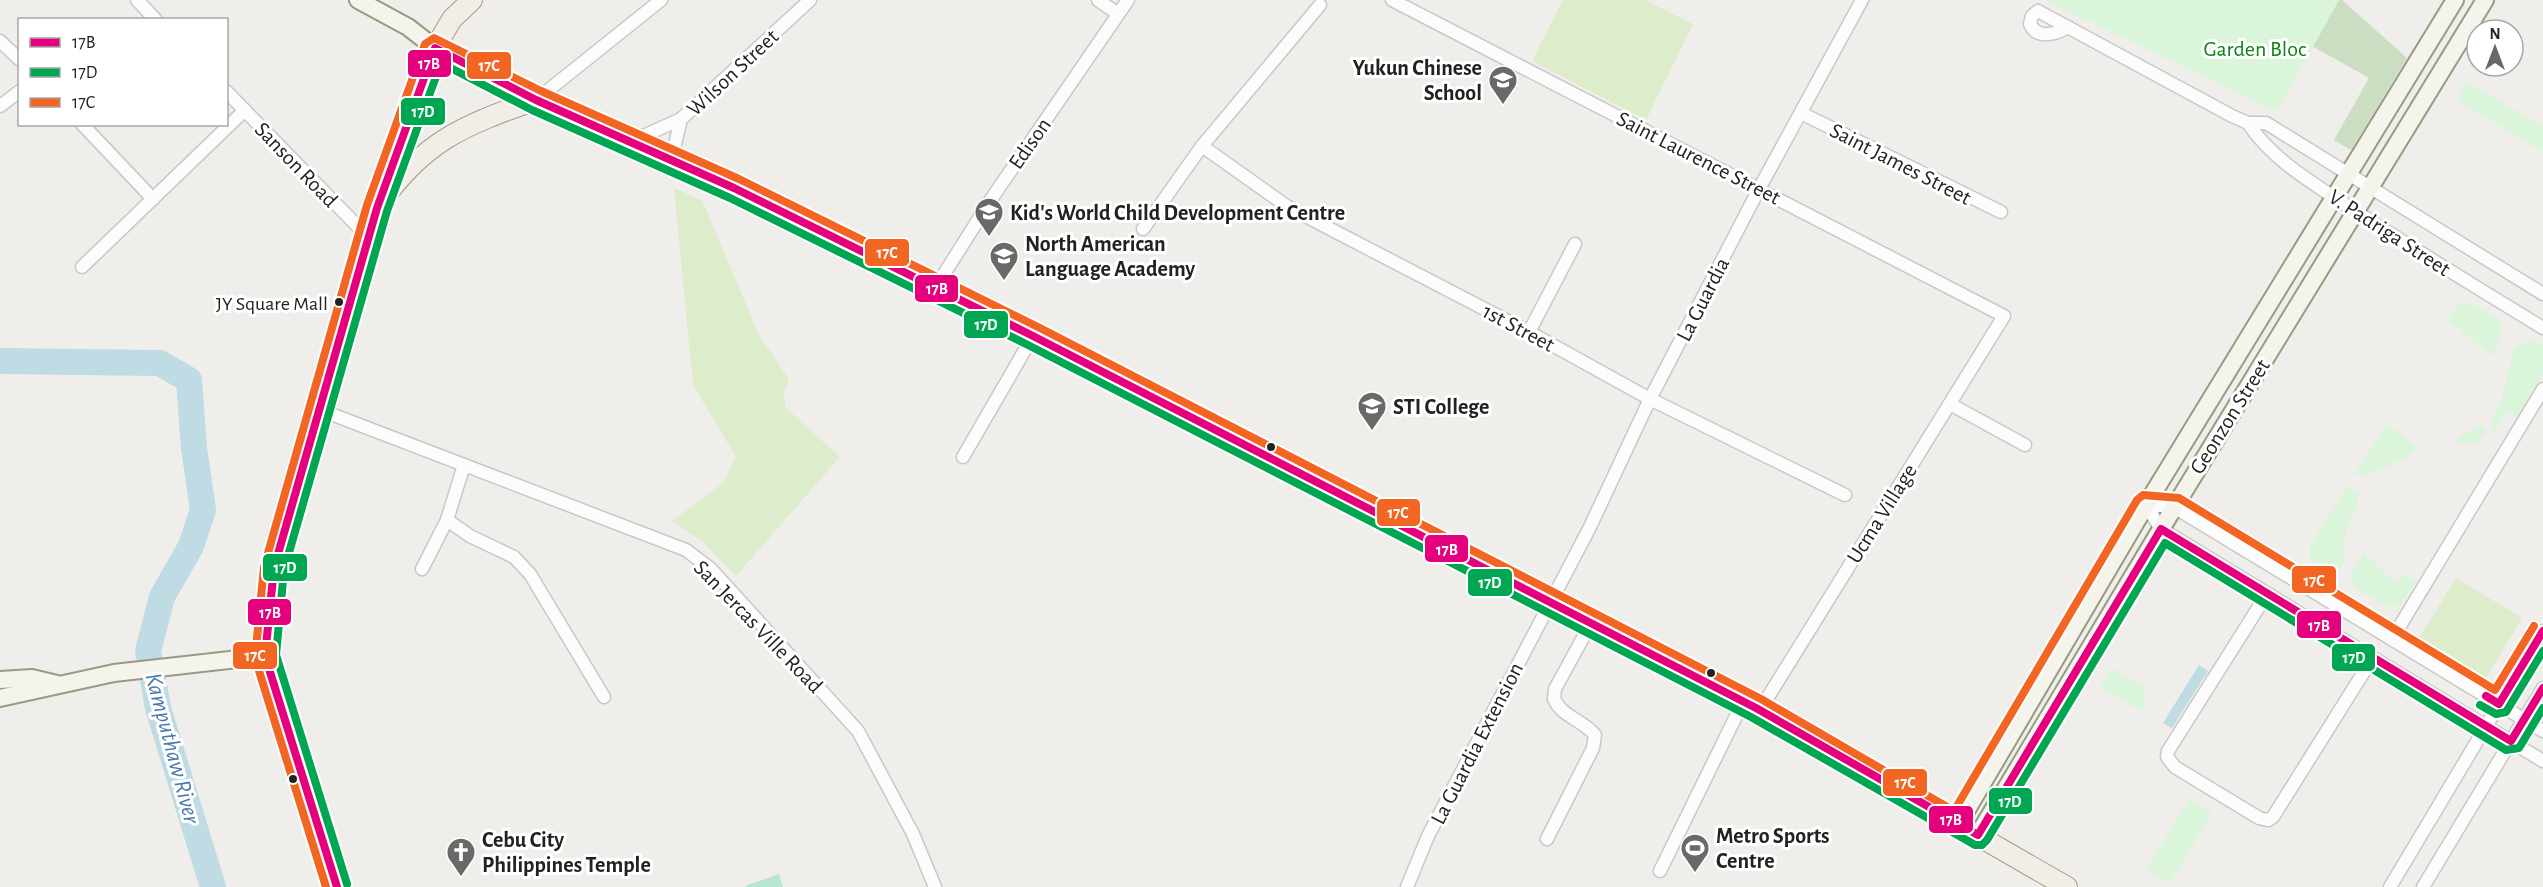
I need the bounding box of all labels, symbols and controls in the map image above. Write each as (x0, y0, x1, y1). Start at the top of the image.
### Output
legend (18, 18, 228, 126)
north arrow (2465, 18, 2525, 78)
street label: Wilson Street (683, 25, 783, 120)
text: N (2489, 26, 2501, 42)
text: 17B (72, 34, 95, 52)
park label: Garden Bloc (2203, 38, 2307, 60)
line badge: 17B (407, 49, 452, 78)
line badge: 17C (466, 51, 512, 80)
text: 17B (418, 56, 440, 72)
place label: Yukun Chinese School (1353, 57, 1482, 104)
text: 17C (479, 58, 500, 74)
text: 17D (72, 64, 97, 82)
school or university icon: Yukun Chinese School (1487, 64, 1519, 106)
text: 17C (72, 94, 95, 112)
line badge: 17D (400, 97, 446, 126)
text: 17D (411, 104, 435, 120)
street label: Saint Laurence Street (1613, 107, 1784, 209)
street label: Edison (1005, 114, 1055, 173)
street label: Sanson Road (251, 118, 342, 211)
street label: Saint James Street (1826, 119, 1975, 209)
street label: V. Padriga Street (2325, 186, 2454, 280)
school or university icon: Kid's World Child Development Centre (973, 196, 1005, 238)
place label: Kid's World Child Development Centre (1010, 202, 1345, 224)
place label: North American Language Academy (1025, 233, 1195, 281)
line badge: 17C (864, 238, 910, 267)
school or university icon: North American Language Academy (988, 240, 1020, 282)
text: 17C (877, 245, 898, 261)
street label: La Guardia (1672, 254, 1733, 345)
line badge: 17B (914, 274, 959, 303)
text: 17B (926, 281, 948, 297)
place label: JY Square Mall (216, 294, 328, 314)
marker: JY Square Mall (333, 296, 345, 308)
street label: 1st Street (1479, 300, 1558, 356)
line badge: 17D (963, 310, 1009, 339)
text: 17D (974, 317, 998, 333)
street label: Geonzon Street (2186, 355, 2274, 478)
school or university icon: STI College (1356, 390, 1388, 432)
place label: STI College (1393, 396, 1489, 418)
unlabelled marker (1265, 441, 1277, 453)
street label: Ucma Village (1843, 460, 1921, 567)
line badge: 17C (1376, 498, 1421, 527)
text: 17C (1388, 505, 1409, 521)
line badge: 17B (1424, 534, 1469, 563)
text: 17B (1436, 542, 1458, 558)
line badge: 17D (262, 553, 308, 582)
street label: San Jercas Ville Road (690, 556, 827, 697)
text: 17D (273, 560, 297, 576)
line badge: 17C (2291, 565, 2337, 594)
line badge: 17D (1467, 568, 1513, 597)
text: 17C (2304, 573, 2325, 589)
text: 17D (1478, 575, 1502, 591)
line badge: 17B (247, 598, 292, 626)
text: 17B (259, 605, 281, 621)
line badge: 17B (2296, 610, 2342, 639)
text: 17B (2308, 618, 2330, 634)
line badge: 17C (232, 641, 278, 670)
line badge: 17D (2331, 643, 2376, 672)
text: 17C (245, 648, 266, 664)
text: 17D (2342, 650, 2366, 666)
street label: La Guardia Extension (1427, 659, 1527, 828)
unlabelled marker (1705, 667, 1717, 679)
water label: Kamputhaw River (140, 670, 204, 827)
line badge: 17C (1882, 768, 1928, 797)
unlabelled marker (287, 773, 299, 785)
text: 17C (1895, 775, 1916, 791)
line badge: 17D (1988, 787, 2033, 815)
text: 17D (1998, 794, 2022, 810)
line badge: 17B (1928, 805, 1974, 834)
text: 17B (1940, 812, 1962, 828)
place label: Metro Sports Centre (1716, 825, 1830, 872)
place label: Cebu City Philippines Temple (482, 829, 651, 876)
sports icon: Metro Sports Centre (1679, 832, 1711, 874)
church icon: Cebu City Philippines Temple (445, 836, 477, 878)

